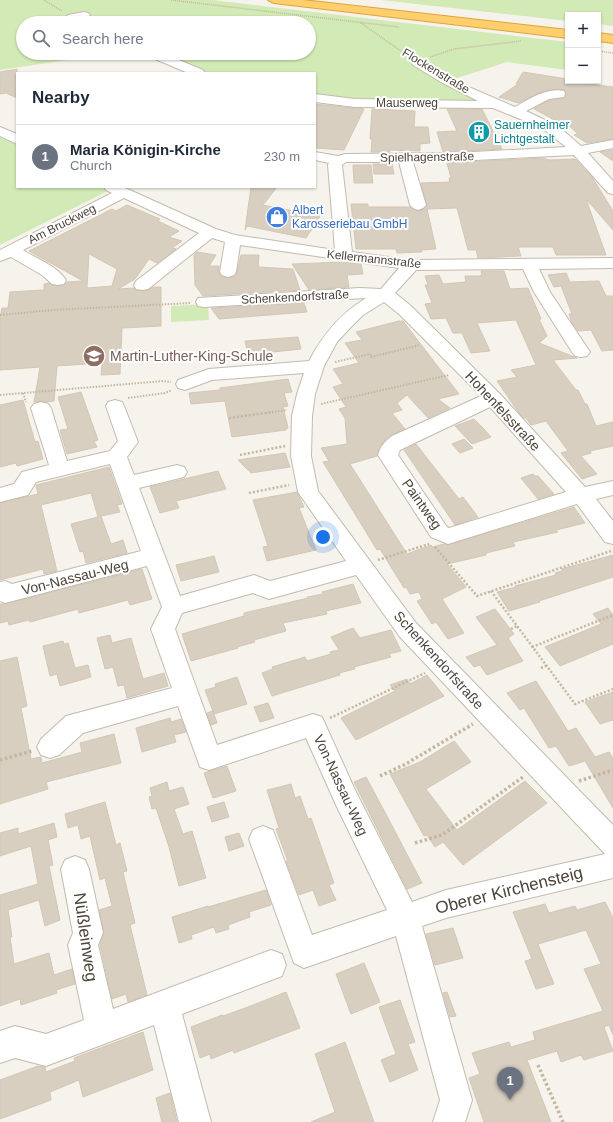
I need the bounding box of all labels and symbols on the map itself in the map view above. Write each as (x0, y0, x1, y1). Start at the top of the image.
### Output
street label: Flockenstraße (400, 45, 472, 97)
street label: Mauserweg (376, 96, 438, 110)
place label: Sauernheimer Lichtgestalt (494, 118, 569, 146)
building icon: Sauernheimer Lichtgestalt (466, 119, 492, 145)
street label: Spielhagenstraße (380, 149, 474, 165)
street label: Am Bruckweg (26, 201, 98, 247)
place label: Albert Karosseriebau GmbH (292, 203, 407, 231)
shop icon: Albert Karosseriebau GmbH (264, 204, 290, 230)
street label: Kellermannstraße (326, 247, 422, 271)
street label: Schenkendorfstraße (241, 287, 350, 307)
school or university icon: Martin-Luther-King-Schule (81, 343, 107, 369)
place label: Martin-Luther-King-Schule (110, 348, 274, 364)
street label: Hohenfelsstraße (462, 368, 544, 454)
street label: Paintweg (399, 476, 445, 532)
your location (313, 527, 333, 547)
street label: Von-Nassau-Weg (20, 556, 130, 598)
street label: Schenkendorfstraße (391, 608, 487, 712)
street label: Von-Nassau-Weg (311, 732, 371, 838)
street label: Oberer Kirchensteig (433, 863, 585, 918)
street label: Nüßleinweg (70, 891, 101, 983)
pin: 1 (497, 1067, 523, 1100)

